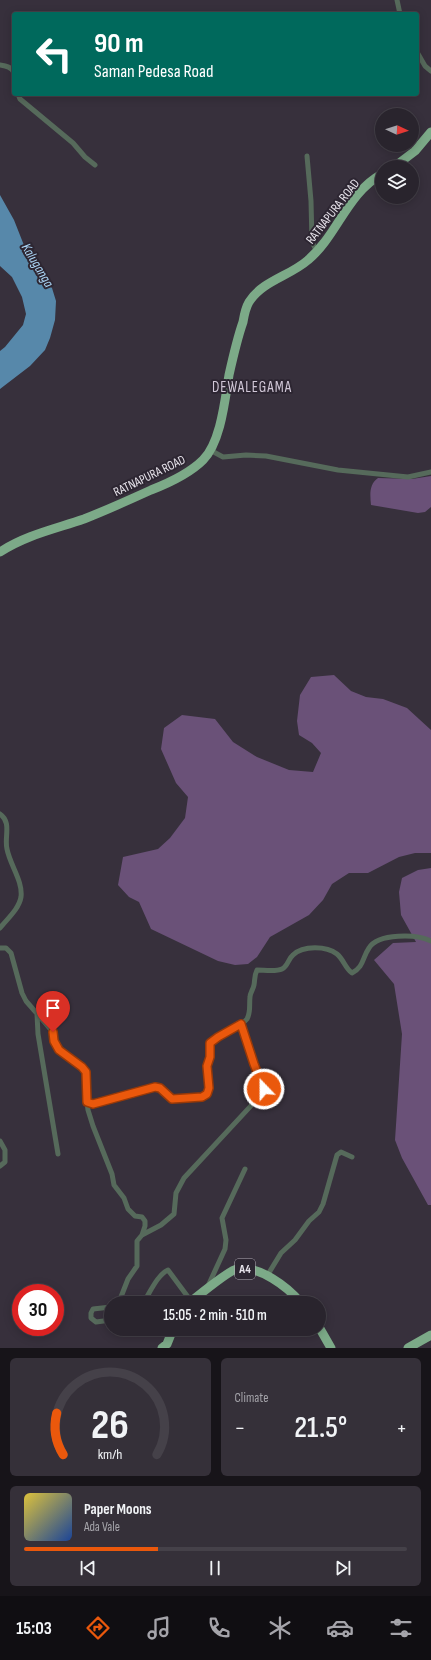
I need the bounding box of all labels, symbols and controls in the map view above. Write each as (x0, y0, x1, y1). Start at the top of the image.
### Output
text: 90 m (94, 27, 144, 60)
icon: left (28, 28, 80, 80)
text: Saman Pedesa Road (94, 61, 213, 82)
north arrow (375, 108, 419, 152)
map controls (375, 108, 419, 204)
button: layers (375, 160, 419, 204)
street label: RATNAPURA ROAD (302, 176, 363, 247)
water label: Kaluganga (18, 240, 58, 291)
district label: DEWALEGAMA (212, 378, 292, 397)
street label: RATNAPURA ROAD (111, 452, 188, 500)
pin (36, 991, 70, 1032)
icon: arrive (42, 997, 64, 1019)
position arrow (243, 1068, 285, 1110)
road number: A4 (235, 1259, 255, 1279)
speed limit sign: 30 (12, 1284, 64, 1336)
text: 15:05 · 2 min · 510 m (163, 1306, 267, 1325)
text: Climate (235, 1390, 268, 1406)
text: 26 (91, 1401, 129, 1450)
text: 21.5° (294, 1410, 347, 1446)
text: − (235, 1415, 245, 1442)
text: + (396, 1415, 407, 1442)
text: km/h (98, 1446, 123, 1463)
text: Paper Moons (84, 1500, 152, 1519)
text: Ada Vale (84, 1519, 120, 1535)
icon: previous (77, 1557, 99, 1579)
icon: pause (204, 1557, 226, 1579)
icon: next (332, 1557, 354, 1579)
icon: directions (84, 1614, 112, 1642)
icon: music (145, 1614, 173, 1642)
icon: phone (205, 1614, 233, 1642)
icon: climate (266, 1614, 294, 1642)
icon: car (326, 1614, 354, 1642)
icon: filters (387, 1614, 415, 1642)
text: 15:03 (16, 1618, 52, 1639)

